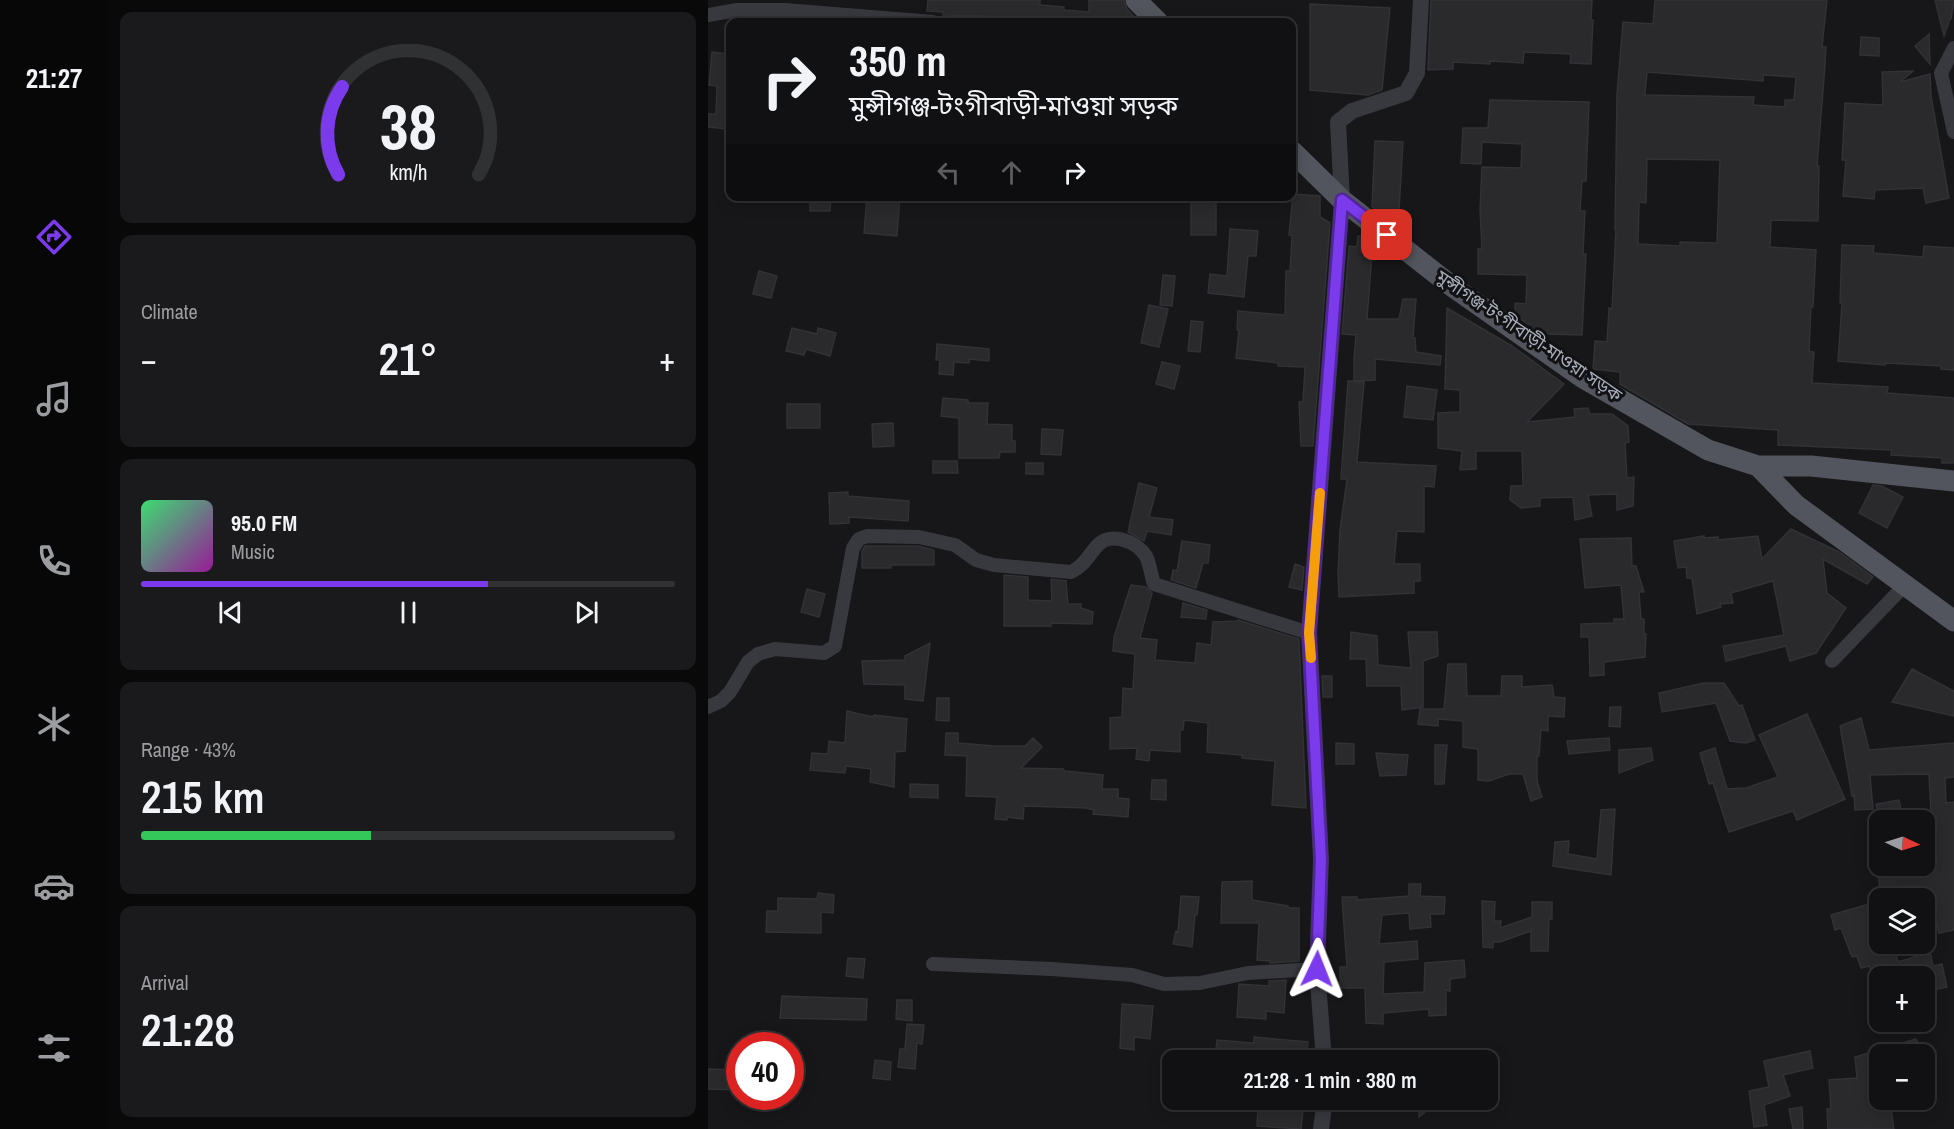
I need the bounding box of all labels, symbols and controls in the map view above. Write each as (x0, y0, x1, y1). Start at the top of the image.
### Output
text: 350 m (849, 33, 947, 89)
icon: right (750, 42, 828, 120)
text: 21:27 (26, 60, 82, 96)
text: 38 (380, 84, 436, 168)
text: মুন্সীগঞ্জ-টংগীবাড়ী-মাওয়া সড়ক (849, 87, 1178, 123)
icon: left (932, 156, 965, 189)
icon: ahead (995, 156, 1028, 189)
icon: right (1058, 156, 1091, 189)
text: km/h (389, 158, 427, 187)
pin (1361, 209, 1412, 260)
icon: directions (33, 216, 75, 258)
icon: arrive (1370, 218, 1403, 251)
street label: মুন্সীগঞ্জ-টংগীবাড়ী-মাওয়া সড়ক (1431, 263, 1628, 408)
text: Climate (141, 298, 198, 325)
text: 21° (378, 328, 438, 389)
text: − (141, 337, 157, 381)
text: + (659, 337, 675, 381)
icon: music (33, 378, 75, 420)
text: 95.0 FM (231, 508, 297, 538)
text: Music (231, 538, 275, 565)
icon: phone (33, 540, 75, 582)
icon: previous (214, 596, 247, 629)
icon: pause (392, 596, 425, 629)
icon: next (570, 596, 603, 629)
icon: climate (33, 703, 75, 745)
text: Range · 43% (141, 736, 236, 763)
text: 215 km (141, 766, 265, 827)
north arrow (1869, 810, 1935, 876)
map controls (1869, 810, 1935, 1110)
icon: car (33, 865, 75, 907)
button: layers (1869, 888, 1935, 954)
position arrow (1285, 937, 1349, 1001)
button: + (1869, 966, 1935, 1032)
text: Arrival (141, 969, 188, 996)
text: 21:28 (141, 999, 235, 1060)
icon: filters (33, 1027, 75, 1069)
speed limit sign: 40 (726, 1032, 804, 1110)
button: − (1869, 1044, 1935, 1110)
text: 21:28 · 1 min · 380 m (1243, 1065, 1417, 1095)

